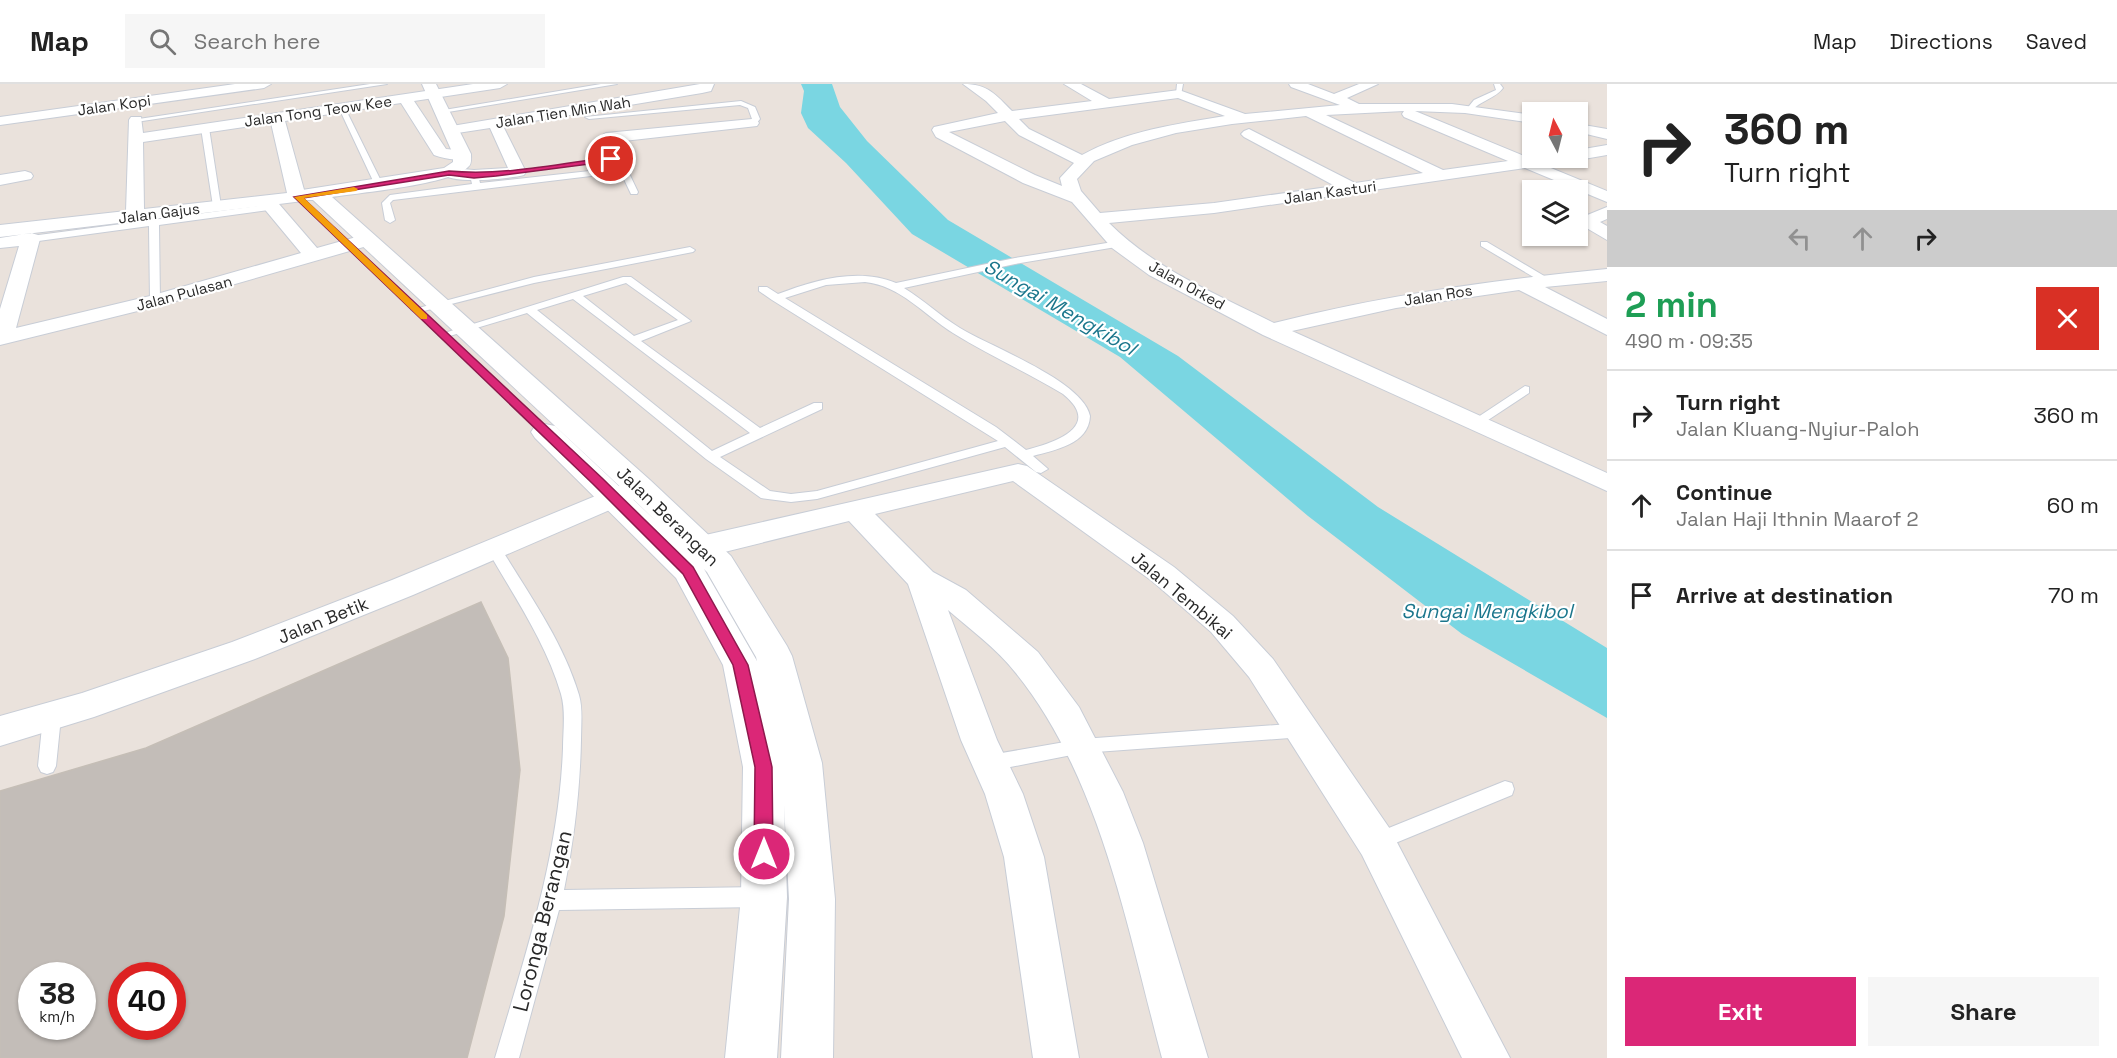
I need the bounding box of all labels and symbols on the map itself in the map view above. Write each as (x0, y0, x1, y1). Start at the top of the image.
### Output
street label: Jalan Kopi (76, 90, 152, 120)
street label: Jalan Tong Teow Kee (243, 91, 393, 131)
street label: Jalan Tien Min Wah (494, 92, 632, 132)
north arrow (1522, 102, 1588, 168)
pin (585, 133, 636, 184)
street label: Jalan Kasturi (1282, 176, 1378, 208)
street label: Jalan Gajus (117, 199, 201, 227)
water label: Sungai Mengkibol (979, 253, 1142, 362)
street label: Jalan Orked (1145, 256, 1229, 314)
street label: Jalan Pulasan (134, 271, 234, 315)
street label: Jalan Ros (1402, 280, 1474, 310)
street label: Jalan Berangan (612, 461, 724, 571)
street label: Jalan Tembikai (1126, 546, 1238, 644)
street label: Jalan Betik (274, 591, 372, 649)
water label: Sungai Mengkibol (1401, 598, 1575, 624)
position arrow (732, 822, 796, 886)
street label: Loronga Berangan (506, 828, 578, 1014)
speed limit sign: 40 (108, 962, 186, 1040)

